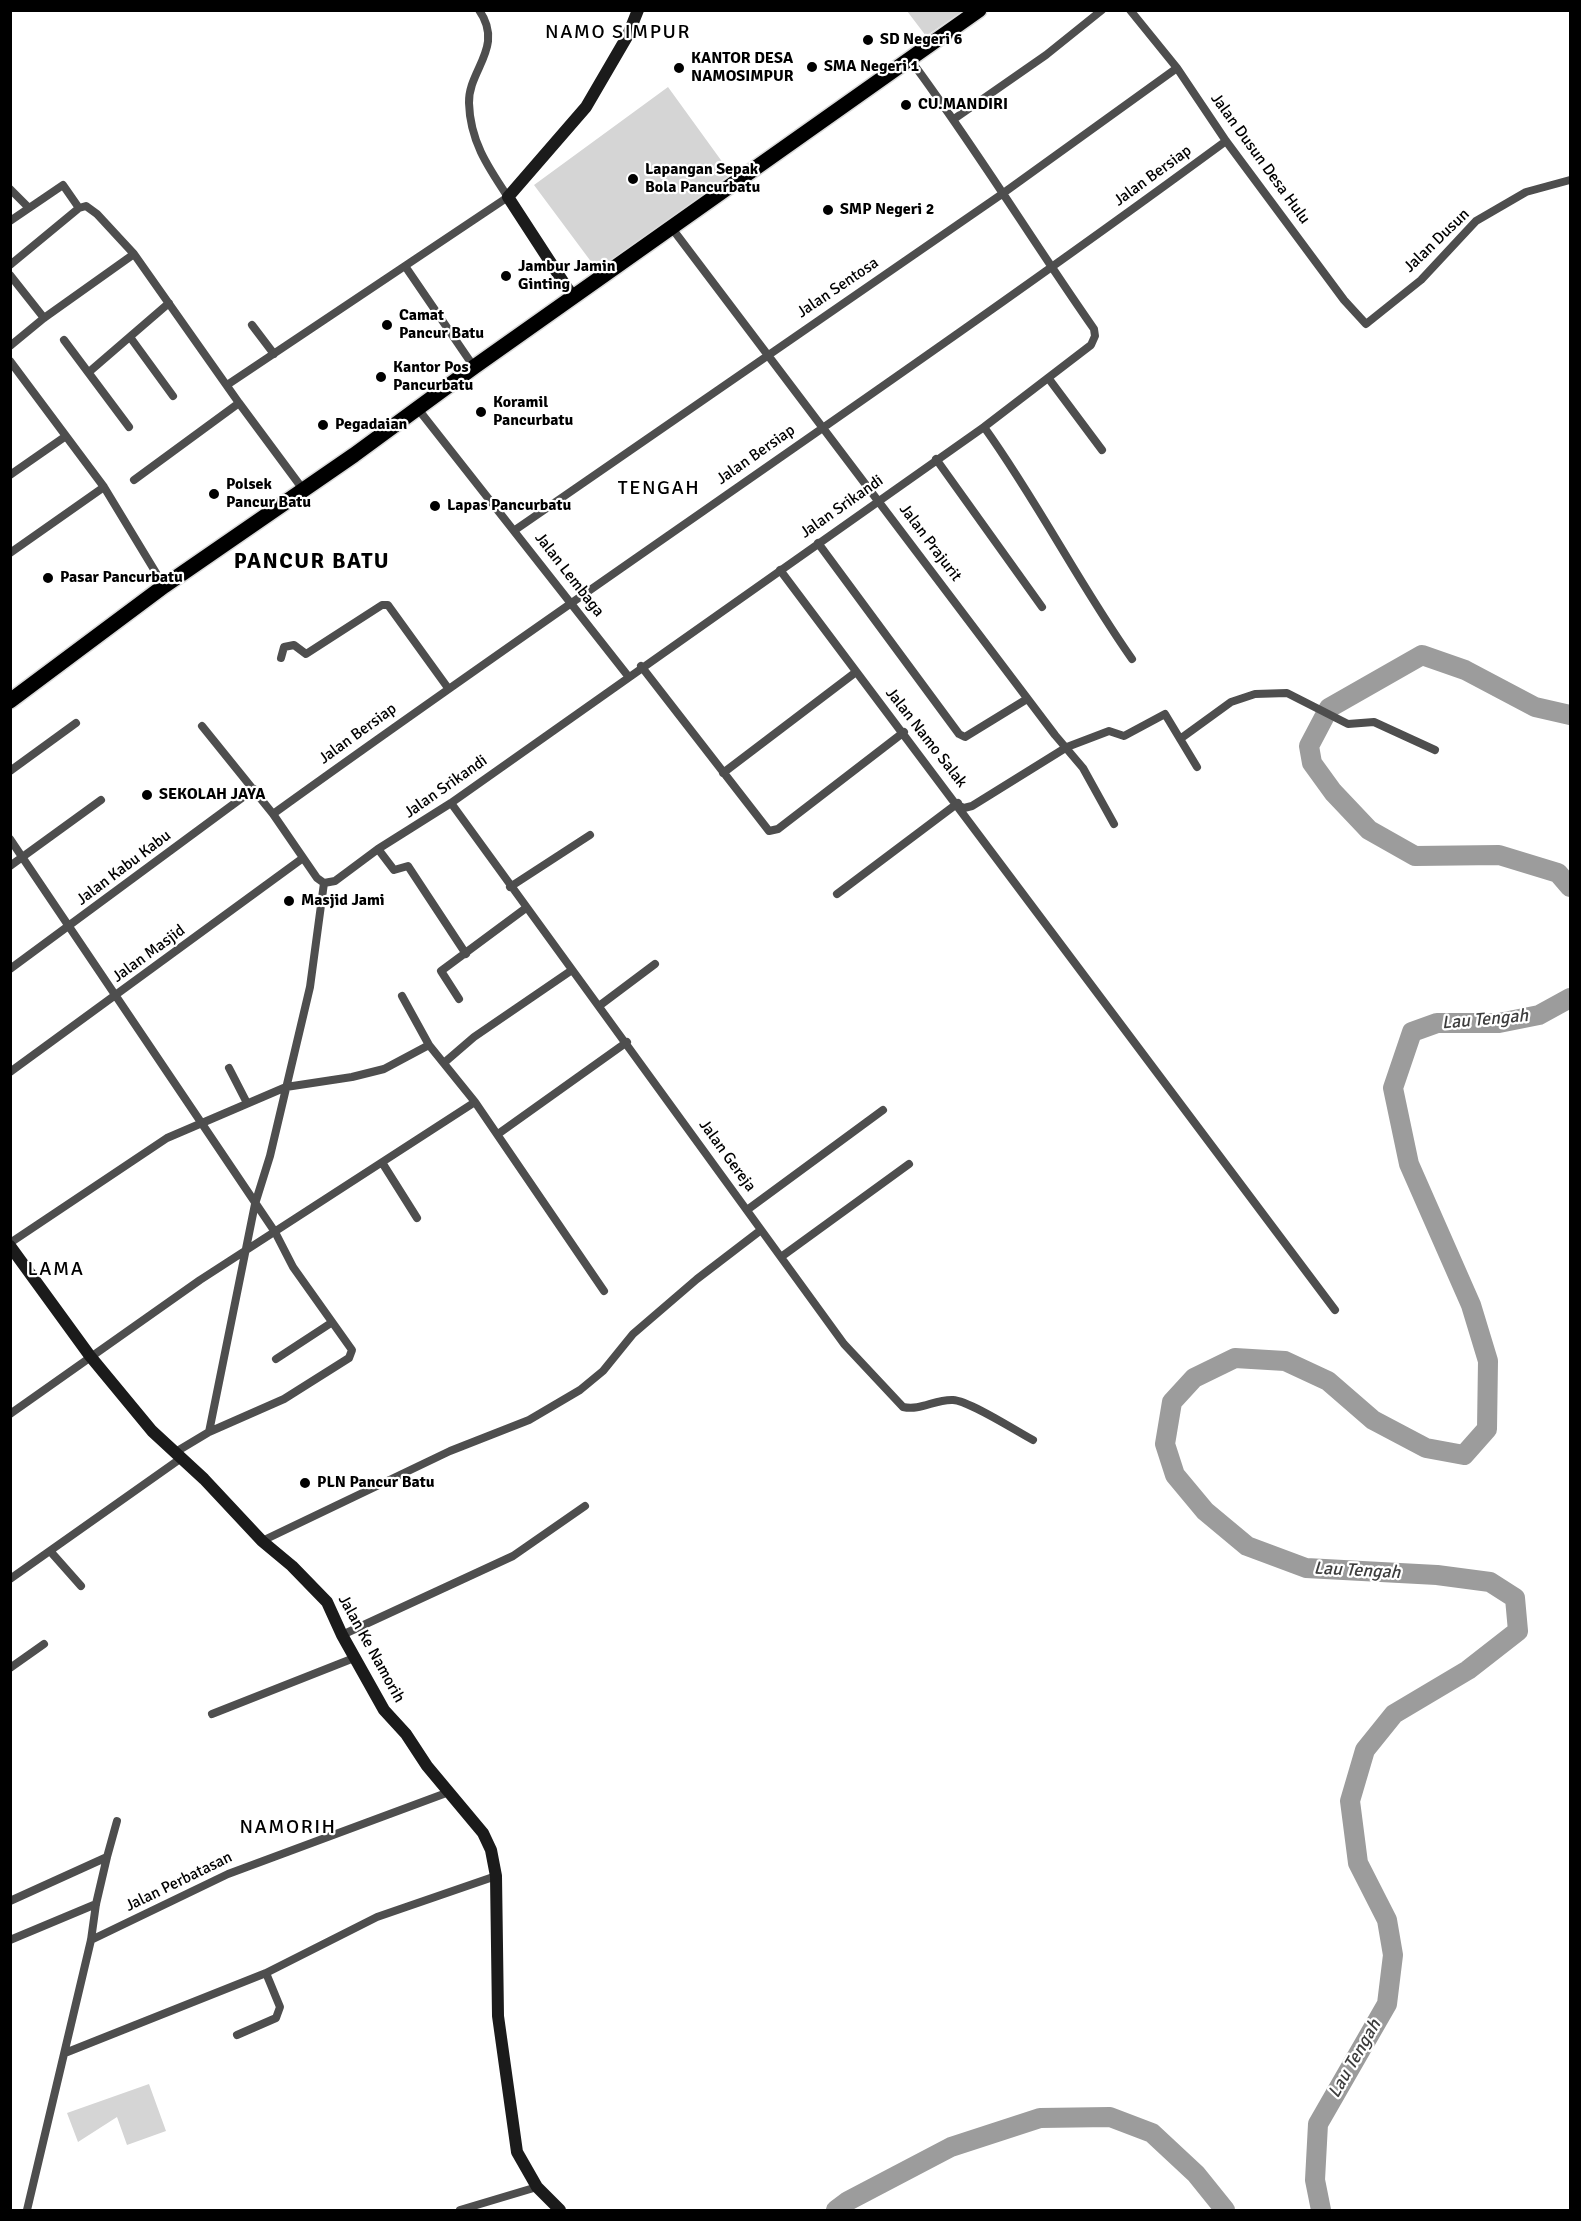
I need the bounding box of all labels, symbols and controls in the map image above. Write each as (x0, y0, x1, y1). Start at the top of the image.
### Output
district label: NAMO SIMPUR (545, 21, 691, 45)
place label: SD Negeri 6 (880, 30, 962, 50)
marker: SD Negeri 6 (861, 33, 875, 47)
place label: KANTOR DESA NAMOSIMPUR (691, 49, 794, 87)
place label: SMA Negeri 1 (824, 57, 919, 77)
marker: SMA Negeri 1 (805, 60, 819, 74)
marker: KANTOR DESA NAMOSIMPUR (672, 61, 686, 75)
street label: Jalan Dusun Desa Hulu (1206, 90, 1314, 228)
place label: CU.MANDIRI (918, 95, 1008, 115)
marker: CU.MANDIRI (899, 98, 913, 112)
street label: Jalan Bersiap (1110, 141, 1196, 211)
place label: Lapangan Sepak Bola Pancurbatu (645, 160, 760, 198)
marker: Lapangan Sepak Bola Pancurbatu (626, 172, 640, 186)
place label: SMP Negeri 2 (840, 200, 934, 220)
marker: SMP Negeri 2 (821, 203, 835, 217)
street label: Jalan Dusun (1400, 205, 1474, 277)
street label: Jalan Sentosa (793, 254, 883, 322)
place label: Jambur Jamin Ginting (518, 257, 615, 295)
marker: Jambur Jamin Ginting (499, 269, 513, 283)
place label: Camat Pancur Batu (399, 306, 484, 344)
marker: Camat Pancur Batu (380, 318, 394, 332)
place label: Kantor Pos Pancurbatu (393, 358, 473, 396)
marker: Kantor Pos Pancurbatu (374, 370, 388, 384)
place label: Koramil Pancurbatu (493, 393, 573, 431)
marker: Koramil Pancurbatu (474, 405, 488, 419)
place label: Pegadaian (335, 415, 407, 435)
marker: Pegadaian (316, 418, 330, 432)
street label: Jalan Bersiap (713, 421, 799, 489)
street label: Jalan Srikandi (797, 471, 887, 543)
place label: Polsek Pancur Batu (226, 475, 311, 513)
district label: TENGAH (618, 477, 700, 501)
marker: Polsek Pancur Batu (207, 487, 221, 501)
place label: Lapas Pancurbatu (447, 496, 571, 516)
marker: Lapas Pancurbatu (428, 499, 442, 513)
street label: Jalan Prajurit (895, 501, 965, 585)
street label: Jalan Lembaga (530, 529, 608, 621)
district label: PANCUR BATU (234, 549, 390, 575)
place label: Pasar Pancurbatu (60, 568, 183, 588)
marker: Pasar Pancurbatu (41, 571, 55, 585)
street label: Jalan Namo Salak (881, 684, 971, 792)
street label: Jalan Bersiap (315, 699, 401, 769)
street label: Jalan Srikandi (401, 751, 491, 823)
place label: SEKOLAH JAYA (159, 785, 265, 805)
marker: SEKOLAH JAYA (140, 788, 154, 802)
street label: Jalan Kabu Kabu (73, 826, 175, 910)
place label: Masjid Jami (301, 891, 385, 911)
marker: Masjid Jami (282, 894, 296, 908)
street label: Jalan Masjid (109, 921, 189, 987)
water label: Lau Tengah (1441, 1005, 1529, 1035)
street label: Jalan Gereja (694, 1116, 760, 1196)
district label: LAMA (28, 1258, 84, 1282)
place label: PLN Pancur Batu (317, 1473, 434, 1493)
marker: PLN Pancur Batu (298, 1476, 312, 1490)
water label: Lau Tengah (1313, 1558, 1401, 1584)
street label: Jalan Ke Namorih (334, 1592, 408, 1706)
district label: NAMORIH (240, 1816, 336, 1840)
street label: Jalan Perbatasan (122, 1848, 236, 1916)
water label: Lau Tengah (1324, 2016, 1386, 2102)

